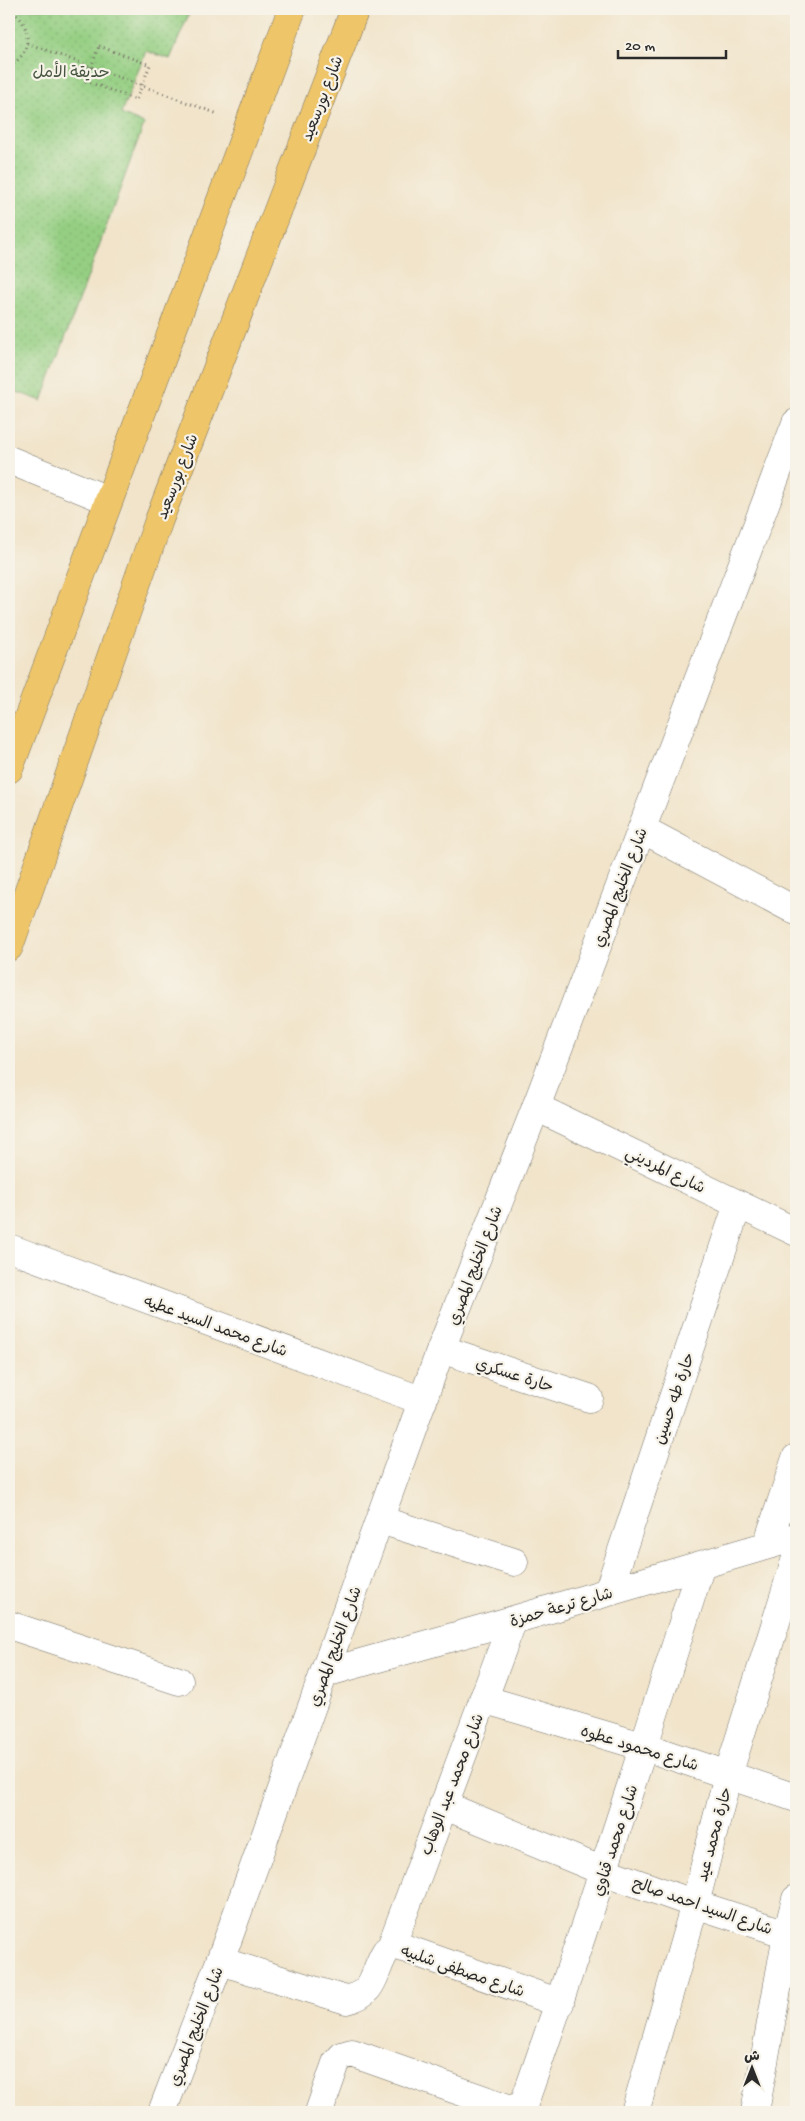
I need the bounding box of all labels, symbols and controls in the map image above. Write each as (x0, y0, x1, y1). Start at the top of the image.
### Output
scale bar (618, 28, 725, 60)
text: 20 m (625, 38, 655, 56)
street label: شارع بورسعيد (299, 54, 349, 145)
park label: حديقة الأمل (32, 61, 110, 84)
street label: شارع بورسعيد (154, 432, 204, 523)
street label: شارع الخليج المصري (591, 826, 654, 951)
street label: شارع المرديني (621, 1145, 707, 1201)
street label: شارع الخليج المصري (446, 1204, 509, 1329)
street label: شارع محمد السيد عطيه (140, 1293, 289, 1363)
street label: حارة طه حسين (652, 1351, 701, 1447)
street label: حارة عسكري (473, 1355, 555, 1399)
street label: شارع الخليج المصري (307, 1585, 368, 1710)
street label: شارع ترعة حمزة (508, 1585, 616, 1633)
street label: شارع محمد عبد الوهاب (418, 1712, 490, 1859)
street label: شارع محمود عطوه (578, 1723, 700, 1777)
street label: شارع محمد قناوي (590, 1783, 644, 1899)
street label: حارة محمد عيد (695, 1785, 738, 1884)
street label: شارع السيد احمد صالح (630, 1875, 774, 1941)
street label: شارع مصطفى شلبيه (397, 1943, 526, 2003)
street label: شارع الخليج المصري (167, 1965, 230, 2090)
north arrow (728, 2044, 778, 2094)
text: ش (744, 2049, 760, 2066)

